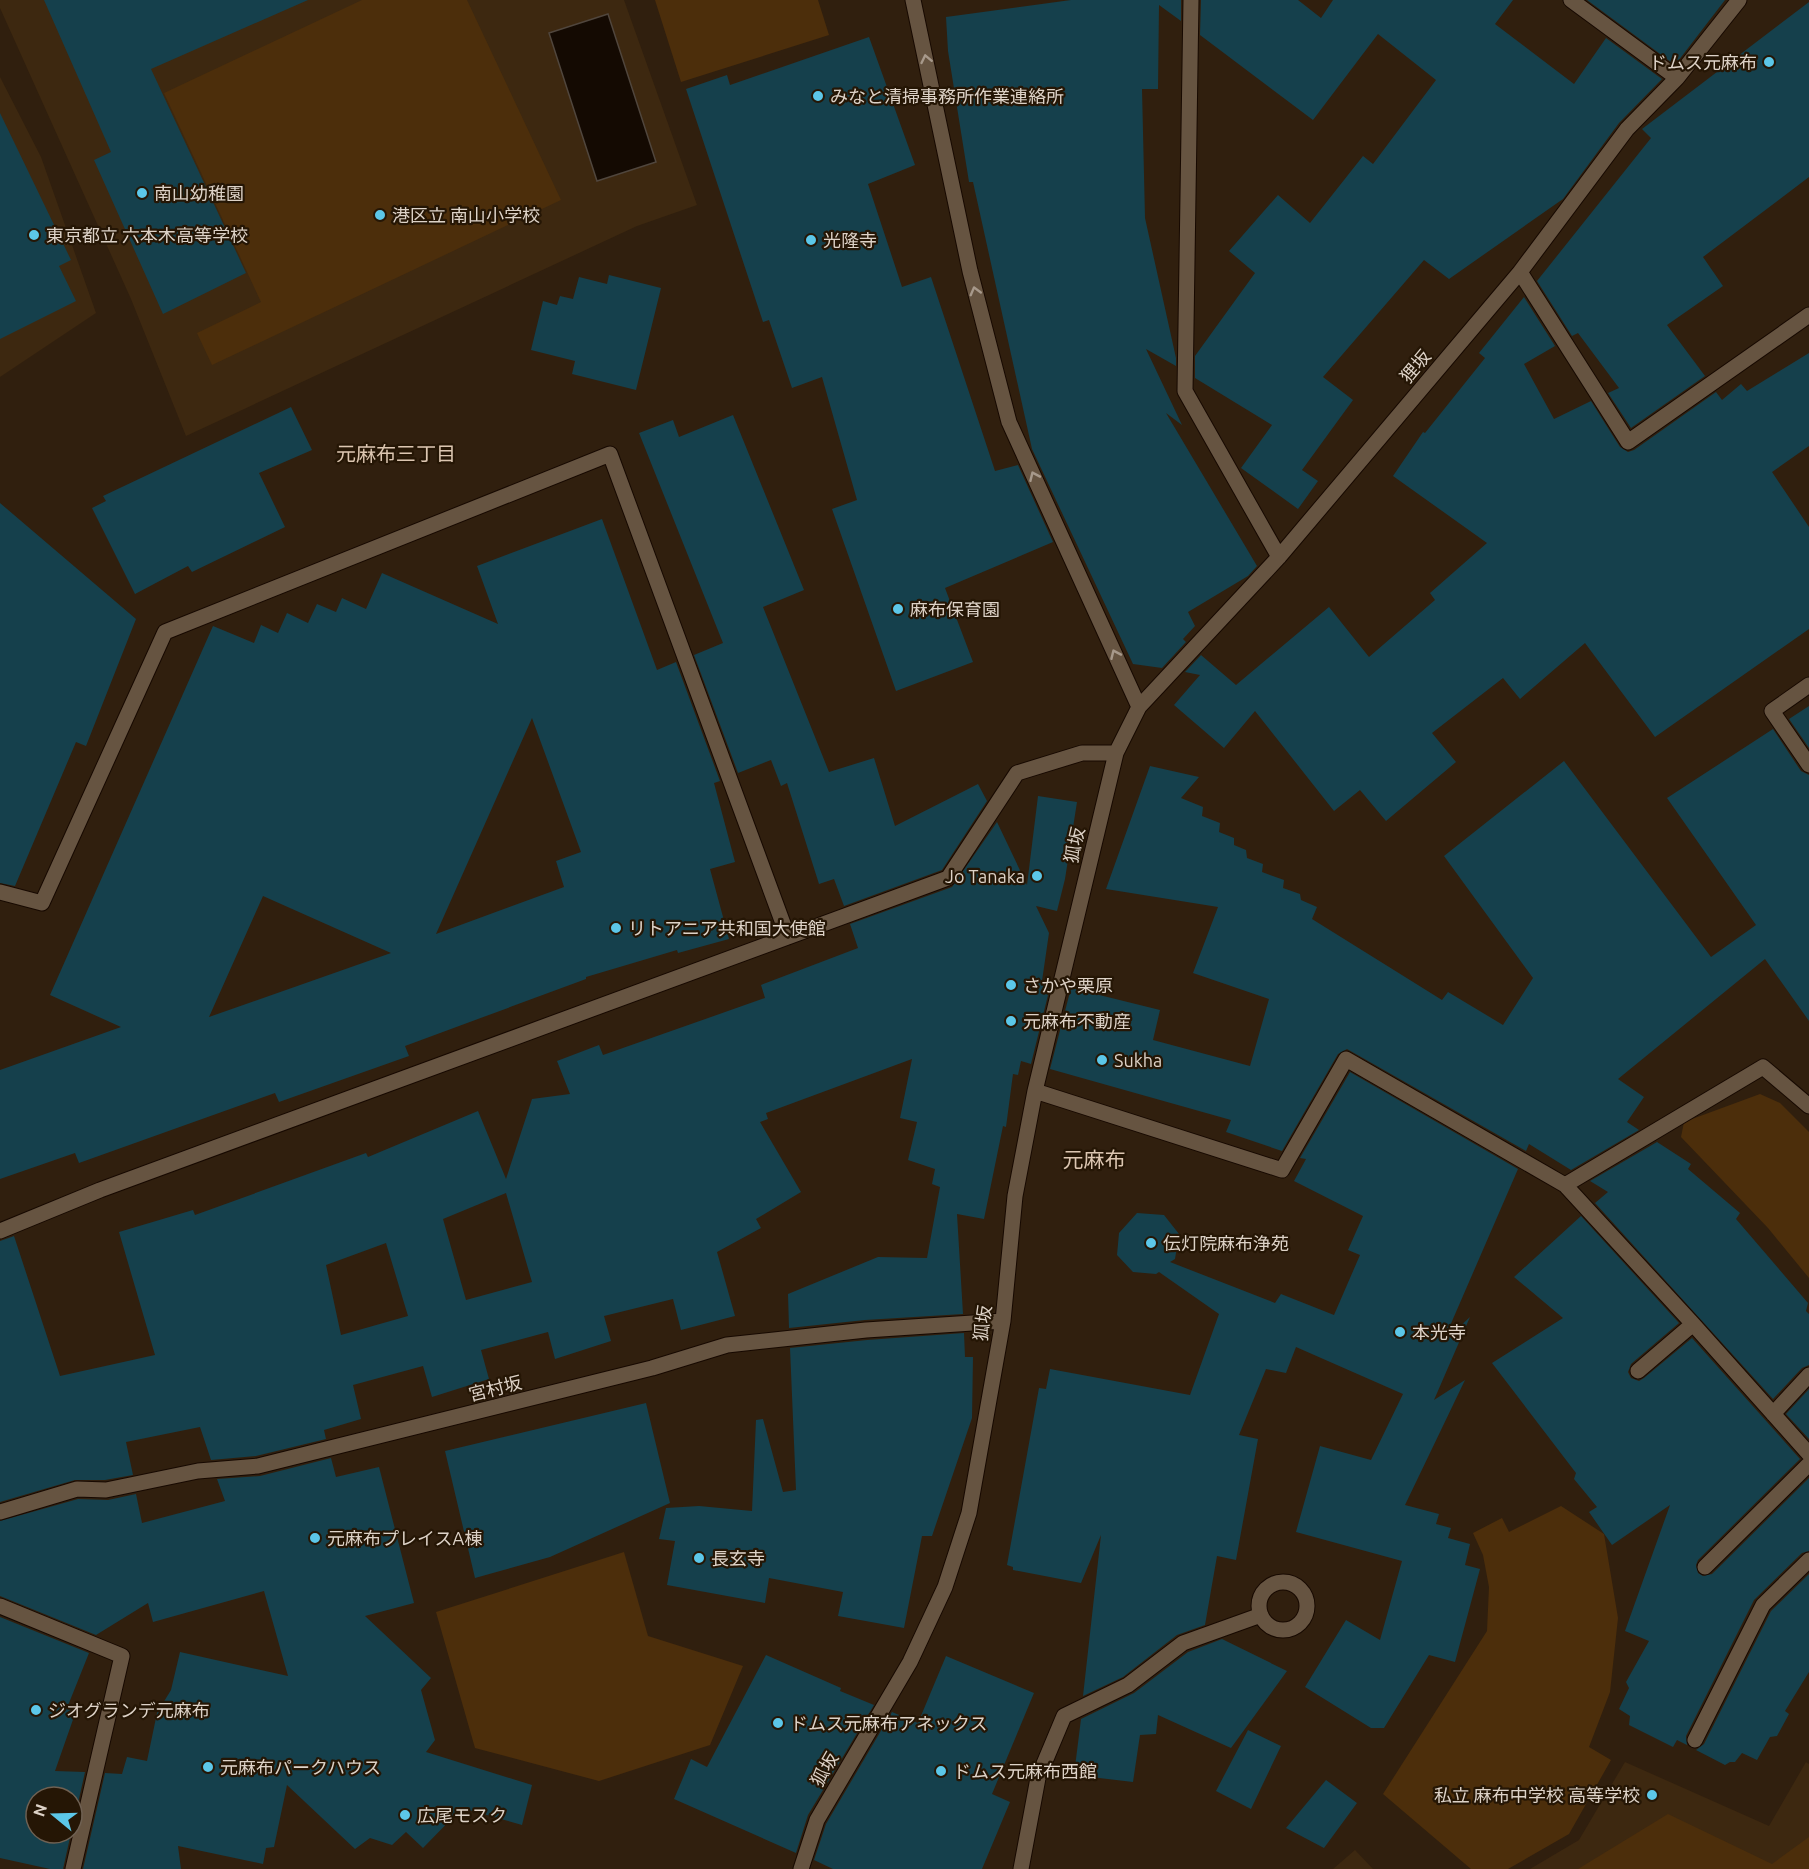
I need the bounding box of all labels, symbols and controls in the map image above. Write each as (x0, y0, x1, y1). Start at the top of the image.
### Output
place label: ドムス元麻布 (1649, 52, 1757, 72)
one-way arrow (920, 55, 933, 65)
marker: ドムス元麻布 (1762, 55, 1776, 69)
place label: みなと清掃事務所作業連絡所 (830, 86, 1064, 106)
marker: みなと清掃事務所作業連絡所 (811, 89, 825, 103)
place label: 南山幼稚園 (154, 183, 244, 203)
marker: 南山幼稚園 (135, 186, 149, 200)
place label: 港区立 南山小学校 (392, 205, 540, 225)
marker: 港区立 南山小学校 (373, 208, 387, 222)
place label: 東京都立 六本木高等学校 (46, 225, 248, 245)
marker: 東京都立 六本木高等学校 (27, 228, 41, 242)
place label: 光隆寺 (823, 230, 877, 250)
marker: 光隆寺 (804, 233, 818, 247)
one-way arrow (969, 286, 982, 296)
street label: 狸坂 (1396, 346, 1434, 386)
district label: 元麻布三丁目 (336, 442, 456, 465)
one-way arrow (1029, 472, 1041, 483)
place label: 麻布保育園 (910, 599, 1000, 619)
marker: 麻布保育園 (891, 602, 905, 616)
one-way arrow (1110, 649, 1122, 660)
street label: 狐坂 (1060, 825, 1088, 865)
place label: Jo Tanaka (945, 866, 1025, 886)
marker: Jo Tanaka (1030, 869, 1044, 883)
place label: リトアニア共和国大使館 (628, 918, 826, 938)
marker: リトアニア共和国大使館 (609, 921, 623, 935)
place label: さかや栗原 (1023, 975, 1113, 995)
marker: さかや栗原 (1004, 978, 1018, 992)
place label: 元麻布不動産 (1023, 1011, 1131, 1031)
marker: 元麻布不動産 (1004, 1014, 1018, 1028)
place label: Sukha (1114, 1050, 1162, 1070)
marker: Sukha (1095, 1053, 1109, 1067)
district label: 元麻布 (1063, 1147, 1126, 1171)
place label: 伝灯院麻布浄苑 (1163, 1233, 1289, 1253)
marker: 伝灯院麻布浄苑 (1144, 1236, 1158, 1250)
street label: 狐坂 (970, 1304, 994, 1342)
place label: 本光寺 (1412, 1322, 1466, 1342)
marker: 本光寺 (1393, 1325, 1407, 1339)
street label: 宮村坂 (466, 1372, 524, 1404)
place label: 元麻布プレイスA棟 (327, 1528, 482, 1548)
marker: 元麻布プレイスA棟 (308, 1531, 322, 1545)
place label: 長玄寺 (711, 1548, 765, 1568)
marker: 長玄寺 (692, 1551, 706, 1565)
place label: ジオグランデ元麻布 (48, 1700, 210, 1720)
marker: ジオグランデ元麻布 (29, 1703, 43, 1717)
place label: ドムス元麻布アネックス (790, 1713, 987, 1733)
marker: ドムス元麻布アネックス (771, 1716, 785, 1730)
street label: 狐坂 (806, 1748, 842, 1790)
place label: 元麻布パークハウス (220, 1757, 381, 1777)
marker: 元麻布パークハウス (201, 1760, 215, 1774)
place label: ドムス元麻布西館 (953, 1761, 1097, 1781)
marker: ドムス元麻布西館 (934, 1764, 948, 1778)
north arrow (24, 1785, 84, 1845)
place label: 私立 麻布中学校 高等学校 (1434, 1785, 1640, 1805)
marker: 私立 麻布中学校 高等学校 (1645, 1788, 1659, 1802)
text: N (29, 1802, 50, 1819)
place label: 広尾モスク (417, 1805, 507, 1825)
marker: 広尾モスク (398, 1808, 412, 1822)

